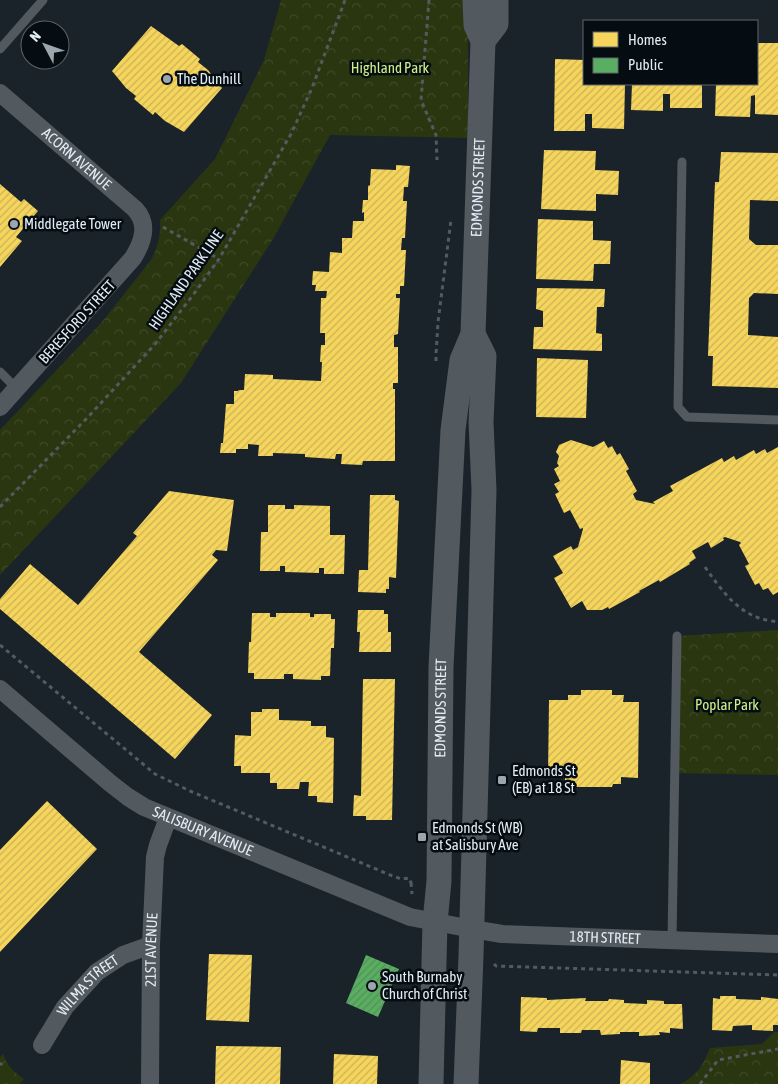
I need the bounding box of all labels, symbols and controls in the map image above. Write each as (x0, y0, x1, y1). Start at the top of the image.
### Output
north arrow (20, 20, 70, 70)
legend (583, 20, 758, 85)
text: N (26, 28, 44, 45)
text: Homes (628, 31, 667, 48)
text: Public (628, 56, 663, 73)
park label: Highland Park (351, 59, 430, 76)
place label: The Dunhill (177, 70, 241, 87)
marker: The Dunhill (161, 73, 173, 85)
street label: ACORN AVENUE (39, 124, 116, 193)
street label: EDMONDS STREET (467, 137, 488, 237)
place label: Middlegate Tower (24, 215, 122, 232)
marker: Middlegate Tower (8, 218, 20, 230)
street label: HIGHLAND PARK LINE (145, 226, 227, 333)
street label: BERESFORD STREET (35, 276, 119, 367)
street label: EDMONDS STREET (431, 658, 449, 758)
park label: Poplar Park (695, 696, 759, 713)
place label: Edmonds St (EB) at 18 St (512, 762, 576, 796)
marker: Edmonds St (EB) at 18 St (496, 774, 508, 786)
street label: SALISBURY AVENUE (150, 803, 256, 859)
place label: Edmonds St (WB) at Salisbury Ave (432, 819, 523, 853)
marker: Edmonds St (WB) at Salisbury Ave (416, 831, 428, 843)
street label: 21ST AVENUE (142, 912, 160, 987)
street label: 18TH STREET (569, 927, 642, 947)
street label: WILMA STREET (53, 951, 122, 1018)
place label: South Burnaby Church of Christ (382, 968, 467, 1002)
marker: South Burnaby Church of Christ (366, 980, 378, 992)

